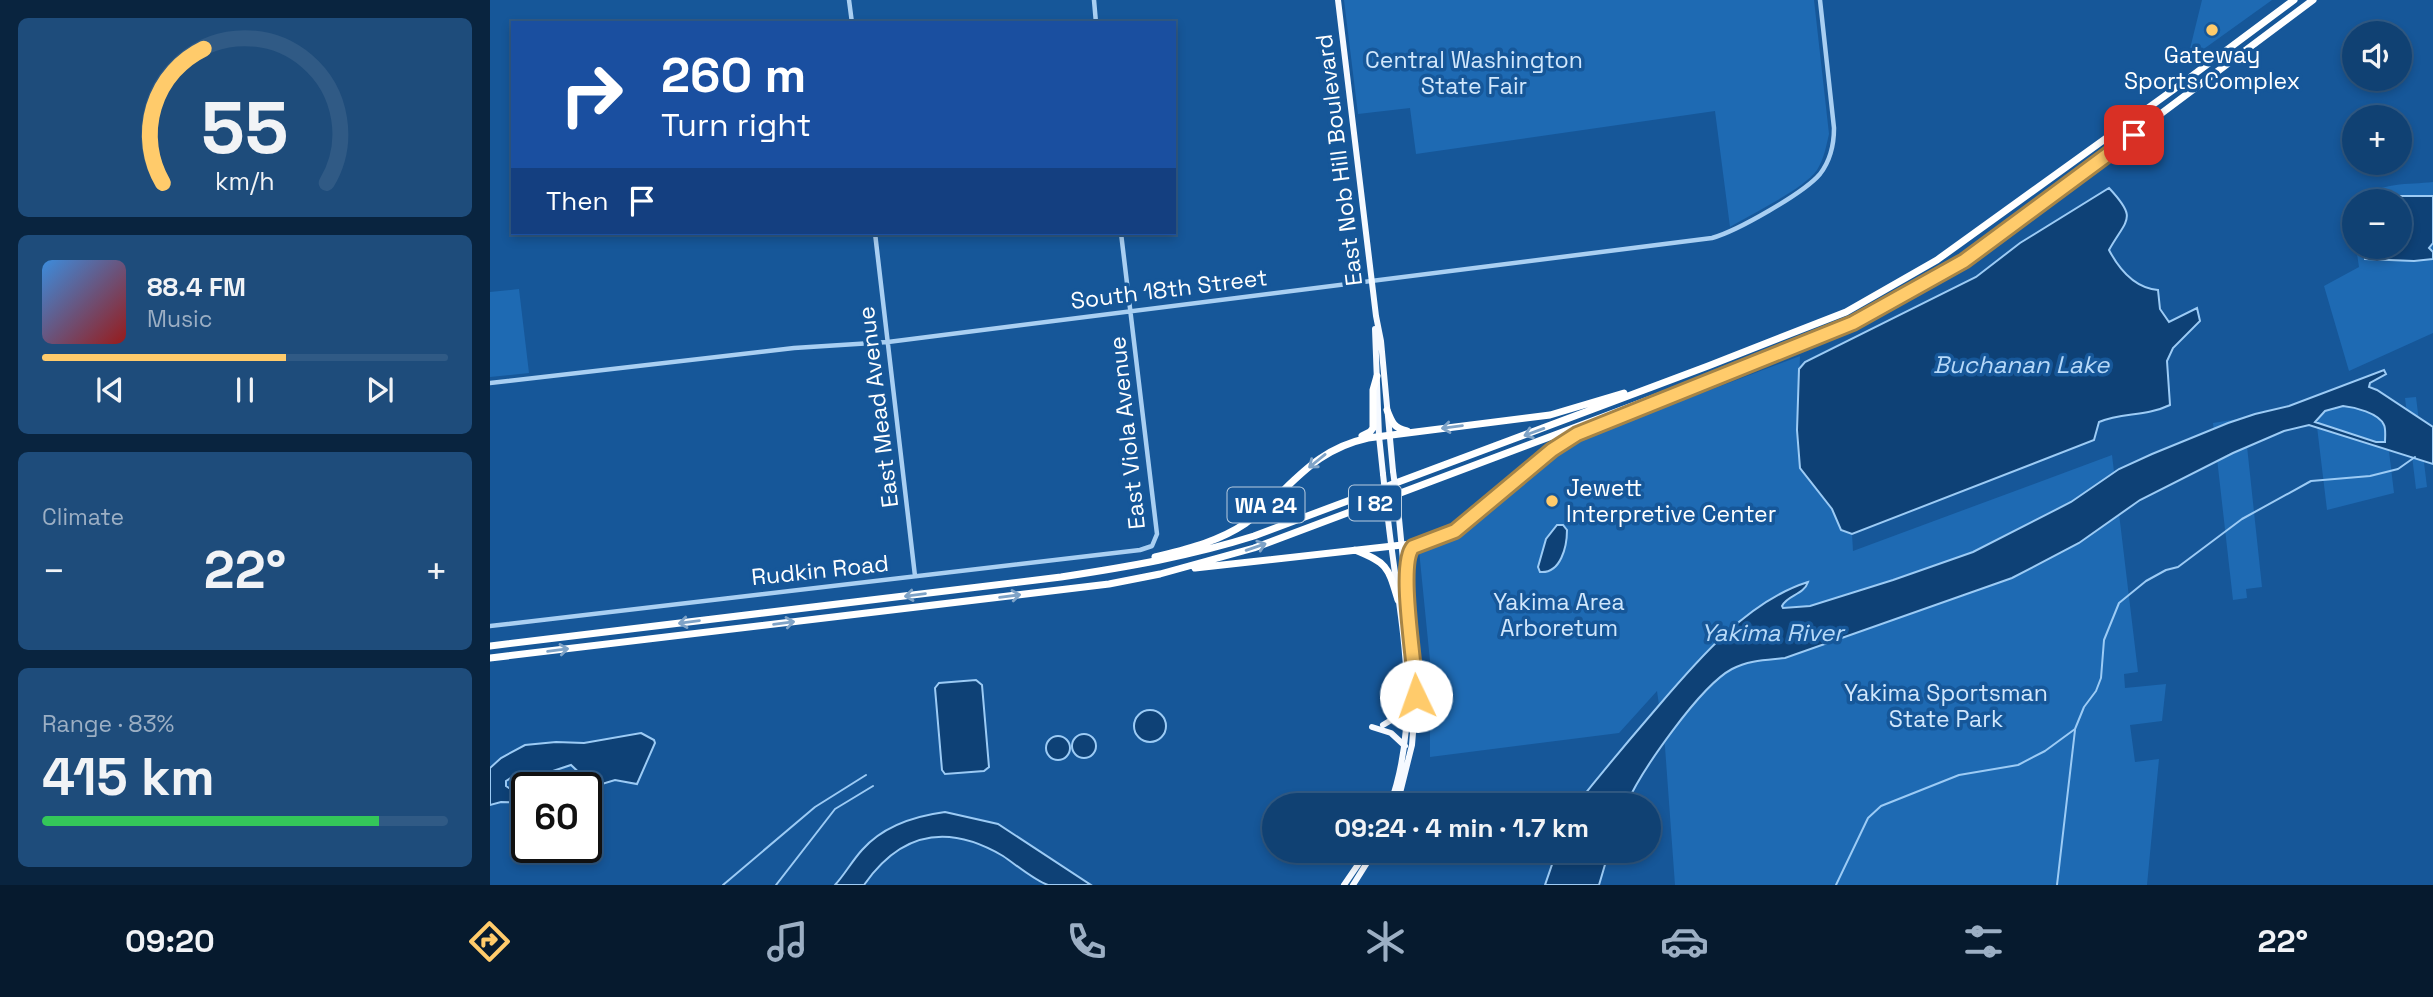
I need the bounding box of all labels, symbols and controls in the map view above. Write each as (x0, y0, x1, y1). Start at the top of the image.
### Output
map controls (2342, 21, 2412, 259)
button: sound (2342, 21, 2412, 91)
marker: Gateway Sports Complex (2204, 22, 2220, 38)
street label: East Nob Hill Boulevard (1309, 33, 1369, 287)
place label: Gateway Sports Complex (2124, 40, 2300, 96)
text: 260 m (661, 44, 806, 106)
park label: Central Washington State Fair (1365, 45, 1583, 101)
icon: right (546, 49, 637, 140)
text: 55 (201, 82, 289, 175)
text: Turn right (661, 105, 811, 145)
pin (2104, 105, 2164, 165)
button: + (2342, 105, 2412, 175)
icon: arrive (2115, 116, 2153, 154)
text: km/h (215, 165, 275, 197)
icon: arrive (623, 182, 661, 220)
text: Then (546, 184, 609, 218)
button: − (2342, 189, 2412, 259)
street label: South 18th Street (1069, 262, 1269, 316)
text: 88.4 FM (147, 270, 246, 304)
text: Music (147, 304, 212, 334)
street label: East Mead Avenue (851, 305, 905, 509)
street label: East Viola Avenue (1102, 335, 1152, 531)
water label: Buchanan Lake (1933, 349, 2110, 380)
icon: previous (91, 371, 129, 409)
icon: pause (226, 371, 264, 409)
icon: next (361, 371, 399, 409)
one-way arrow (1441, 421, 1464, 434)
one-way arrow (1524, 426, 1546, 439)
one-way arrow (1308, 453, 1326, 468)
place label: Jewett Interpretive Center (1566, 473, 1776, 529)
road number: I 82 (1349, 486, 1401, 520)
road number: WA 24 (1228, 488, 1304, 522)
marker: Jewett Interpretive Center (1544, 493, 1560, 509)
text: Climate (42, 502, 124, 532)
text: 22° (204, 537, 286, 603)
one-way arrow (1245, 540, 1267, 552)
text: − (42, 547, 66, 595)
text: + (424, 547, 448, 595)
street label: Rudkin Road (750, 548, 890, 592)
park label: Yakima Area Arboretum (1493, 587, 1625, 643)
one-way arrow (904, 589, 927, 602)
one-way arrow (998, 590, 1020, 603)
one-way arrow (678, 616, 701, 629)
one-way arrow (772, 617, 795, 630)
water label: Yakima River (1701, 617, 1846, 648)
one-way arrow (546, 643, 569, 656)
position arrow (1379, 659, 1453, 733)
park label: Yakima Sportsman State Park (1844, 678, 2048, 734)
text: Range · 83% (42, 709, 174, 739)
text: 415 km (42, 744, 215, 810)
speed limit sign: 60 (511, 772, 602, 863)
text: 09:24 · 4 min · 1.7 km (1334, 811, 1589, 845)
icon: directions (465, 917, 514, 966)
icon: music (763, 917, 812, 966)
icon: phone (1062, 917, 1111, 966)
icon: climate (1361, 917, 1410, 966)
icon: car (1660, 917, 1709, 966)
icon: filters (1959, 917, 2008, 966)
text: 09:20 (125, 921, 215, 961)
text: 22° (2257, 921, 2308, 961)

